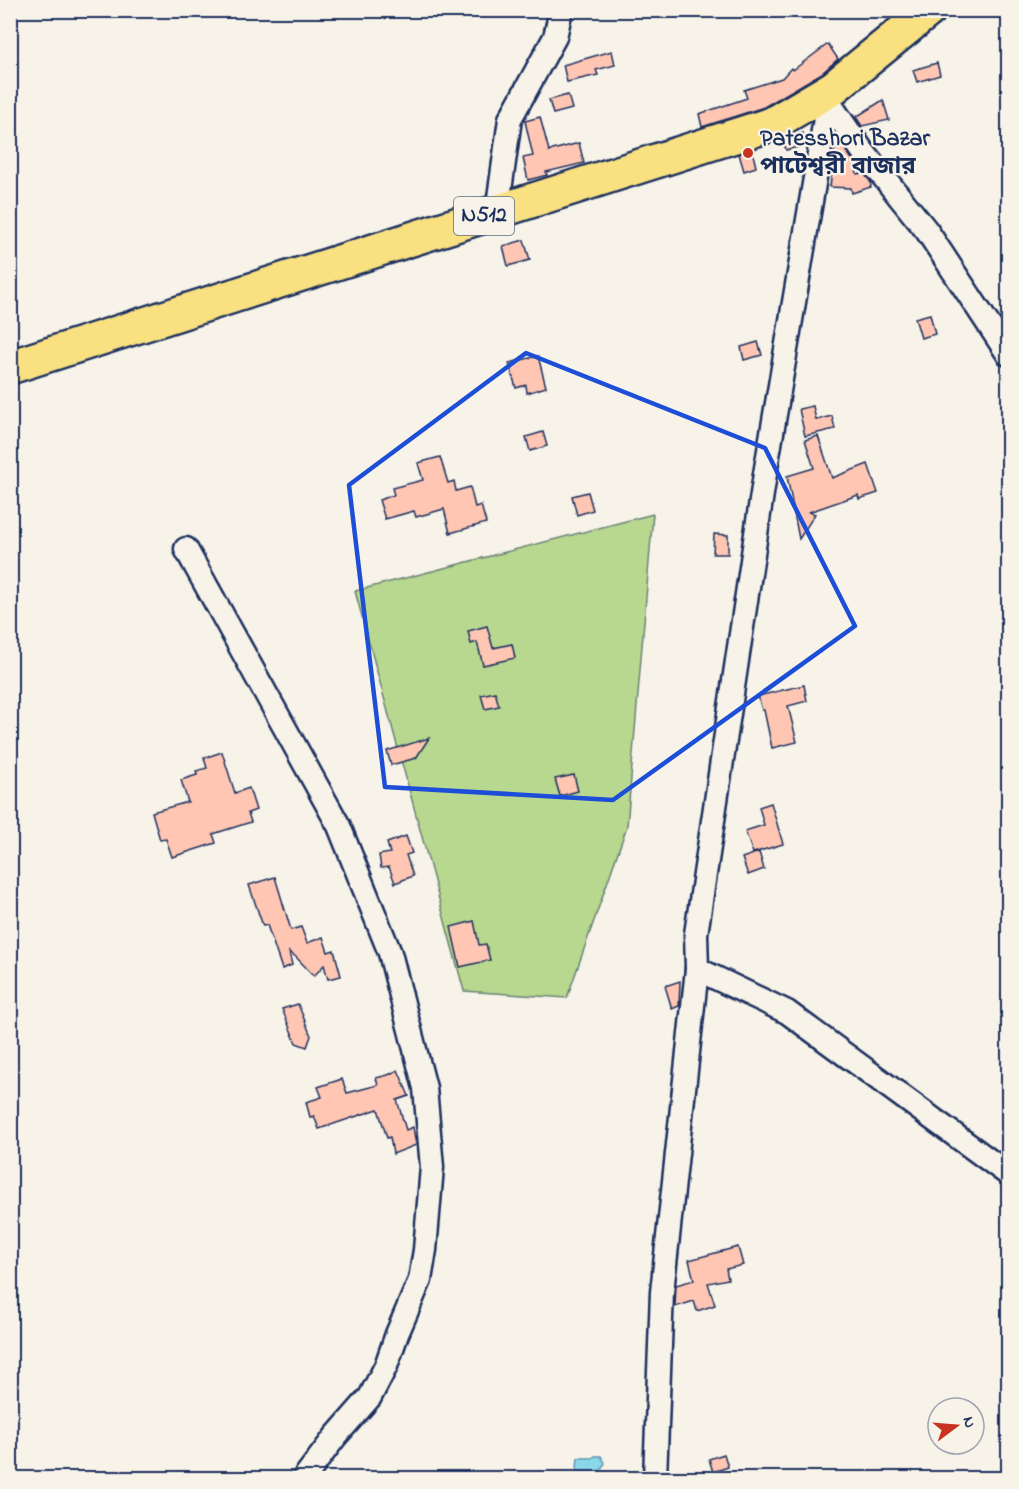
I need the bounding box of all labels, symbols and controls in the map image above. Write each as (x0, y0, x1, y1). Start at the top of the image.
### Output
place label: Patesshori Bazar পাটেশ্বরী বাজার (760, 122, 930, 185)
marker: Patesshori Bazar পাটেশ্বরী বাজার (741, 146, 755, 160)
road number: N512 (454, 197, 514, 235)
north arrow (926, 1396, 986, 1456)
text: N (955, 1414, 982, 1431)

